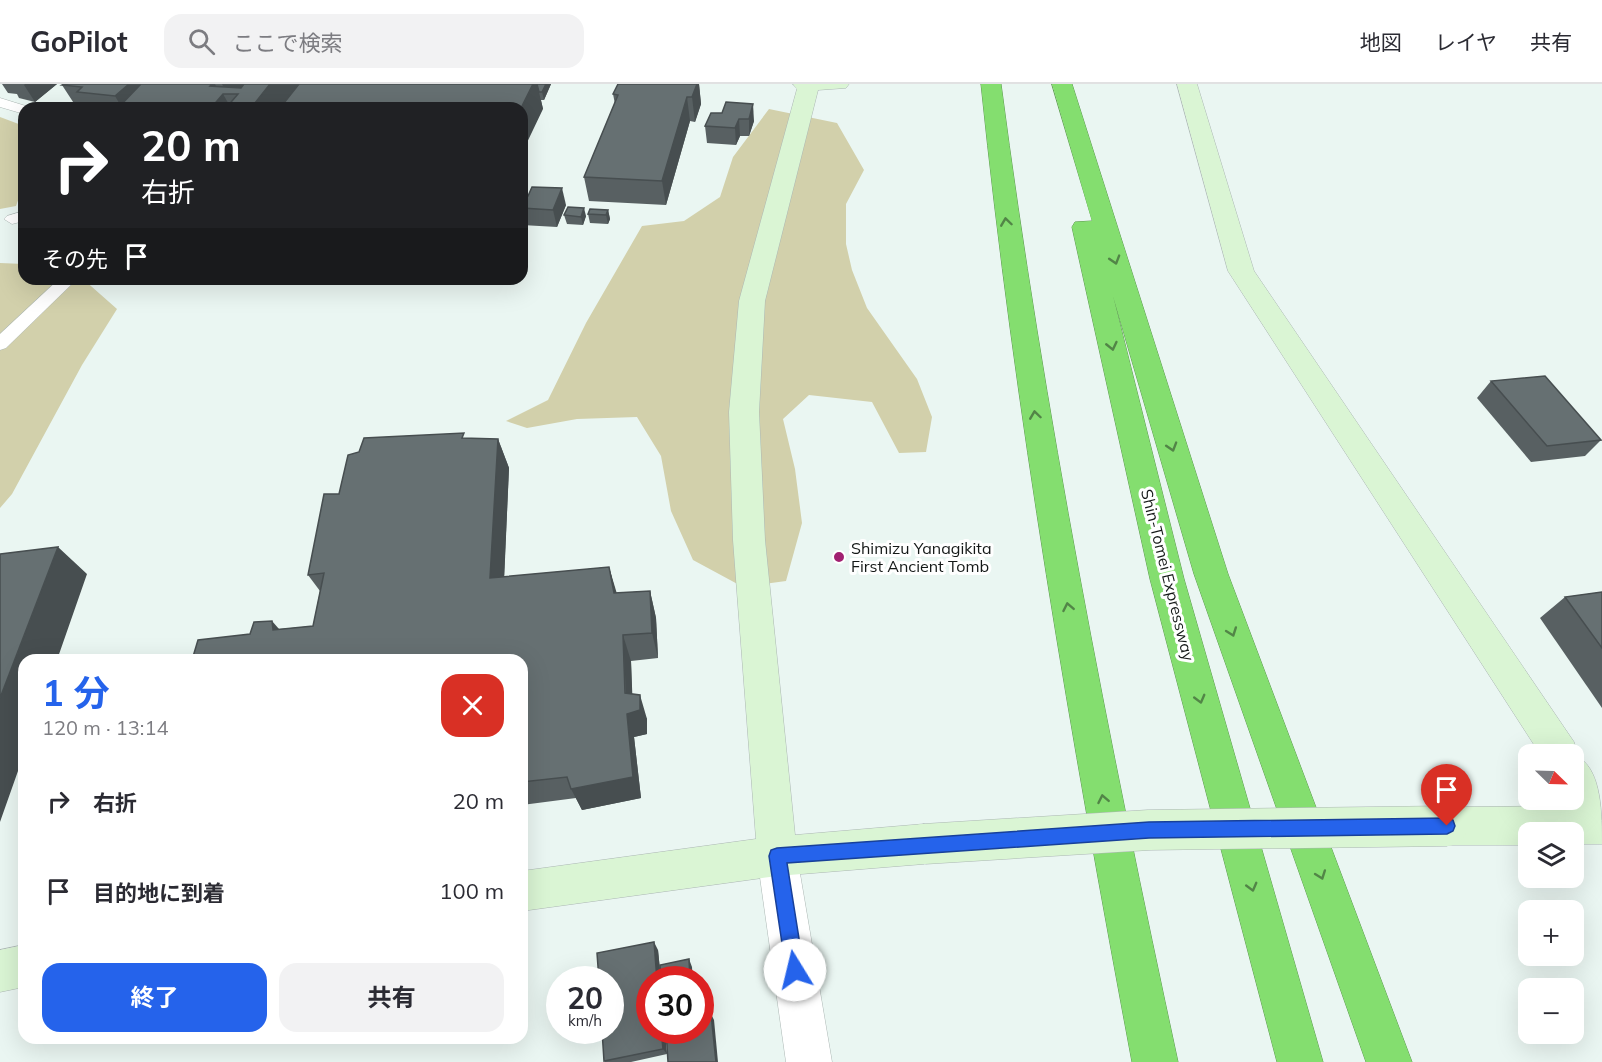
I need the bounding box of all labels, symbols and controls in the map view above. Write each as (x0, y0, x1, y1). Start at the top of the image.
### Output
search box (164, 14, 584, 68)
text: GoPilot (30, 24, 128, 59)
icon: search (185, 25, 218, 58)
text: ここで検索 (233, 29, 343, 57)
text: 地図 (1360, 29, 1402, 55)
text: レイヤ (1435, 29, 1497, 55)
text: 共有 (1530, 29, 1572, 55)
text: 20 m (141, 119, 241, 172)
icon: right (42, 126, 120, 204)
text: 右折 (141, 175, 195, 209)
one-way arrow (1001, 217, 1013, 226)
icon: arrive (120, 240, 153, 273)
text: その先 (42, 245, 108, 273)
one-way arrow (1108, 255, 1121, 265)
one-way arrow (1105, 341, 1118, 351)
one-way arrow (1029, 410, 1042, 420)
one-way arrow (1165, 441, 1177, 452)
street label: Shin-Tomei Expressway (1137, 487, 1199, 663)
place label: Shimizu Yanagikita First Ancient Tomb (851, 538, 992, 576)
marker: Shimizu Yanagikita First Ancient Tomb (832, 550, 846, 564)
one-way arrow (1062, 602, 1075, 612)
one-way arrow (1225, 627, 1238, 637)
text: 1 分 (42, 670, 109, 715)
button: close (441, 674, 504, 737)
one-way arrow (1193, 693, 1205, 703)
text: 120 m · 13:14 (42, 715, 168, 740)
north arrow (1518, 744, 1584, 810)
map controls (1518, 744, 1584, 1044)
pin (1421, 764, 1472, 826)
icon: arrive (1430, 773, 1463, 806)
icon: right (42, 785, 75, 818)
text: 20 m (453, 787, 504, 815)
text: 右折 (93, 789, 137, 817)
one-way arrow (1097, 794, 1110, 804)
button: layers (1518, 822, 1584, 888)
one-way arrow (1314, 869, 1326, 880)
icon: arrive (42, 875, 75, 908)
text: 100 m (439, 877, 504, 905)
text: 目的地に到着 (93, 879, 225, 907)
one-way arrow (1245, 881, 1257, 891)
button: + (1518, 900, 1584, 966)
position arrow (763, 938, 827, 1002)
button: 終了 (42, 963, 267, 1032)
button: 共有 (279, 963, 504, 1032)
speed limit sign: 30 (636, 966, 714, 1044)
button: − (1518, 978, 1584, 1044)
text: 20 (567, 979, 603, 1017)
text: km/h (568, 1011, 602, 1030)

